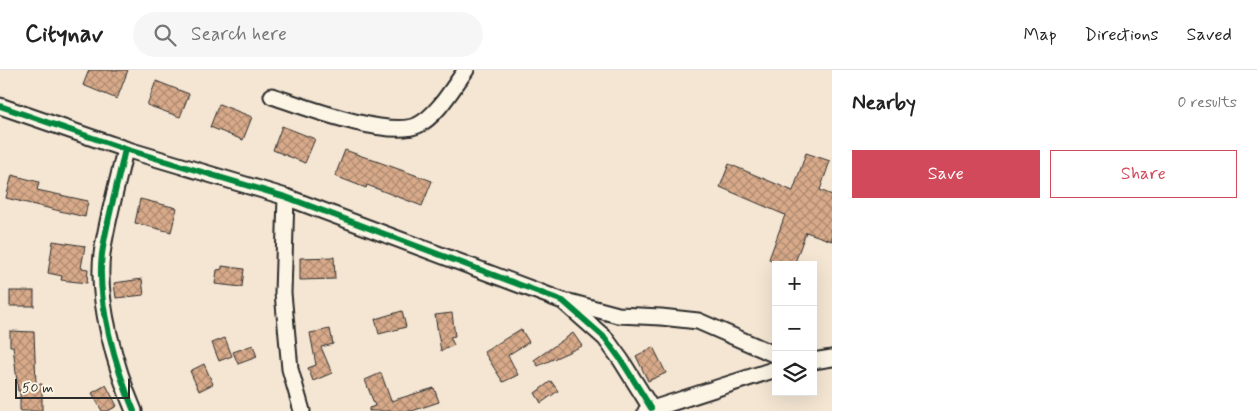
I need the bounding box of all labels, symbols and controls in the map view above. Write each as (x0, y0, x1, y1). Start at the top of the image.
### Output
search box (133, 12, 483, 57)
text: Citynav (25, 19, 103, 50)
icon: search (151, 21, 179, 49)
text: Search here (191, 22, 287, 47)
text: Map (1024, 23, 1057, 47)
text: Directions (1085, 23, 1159, 47)
text: Saved (1187, 23, 1232, 47)
text: Nearby (852, 89, 916, 117)
text: 0 results (1177, 92, 1237, 113)
button: Save (852, 150, 1040, 198)
button: Share (1050, 150, 1237, 198)
map controls (772, 261, 817, 396)
button: + (772, 261, 817, 306)
button: − (772, 306, 817, 351)
button: layers (772, 351, 817, 396)
scale bar (15, 376, 130, 399)
text: 50 m (22, 379, 53, 397)

